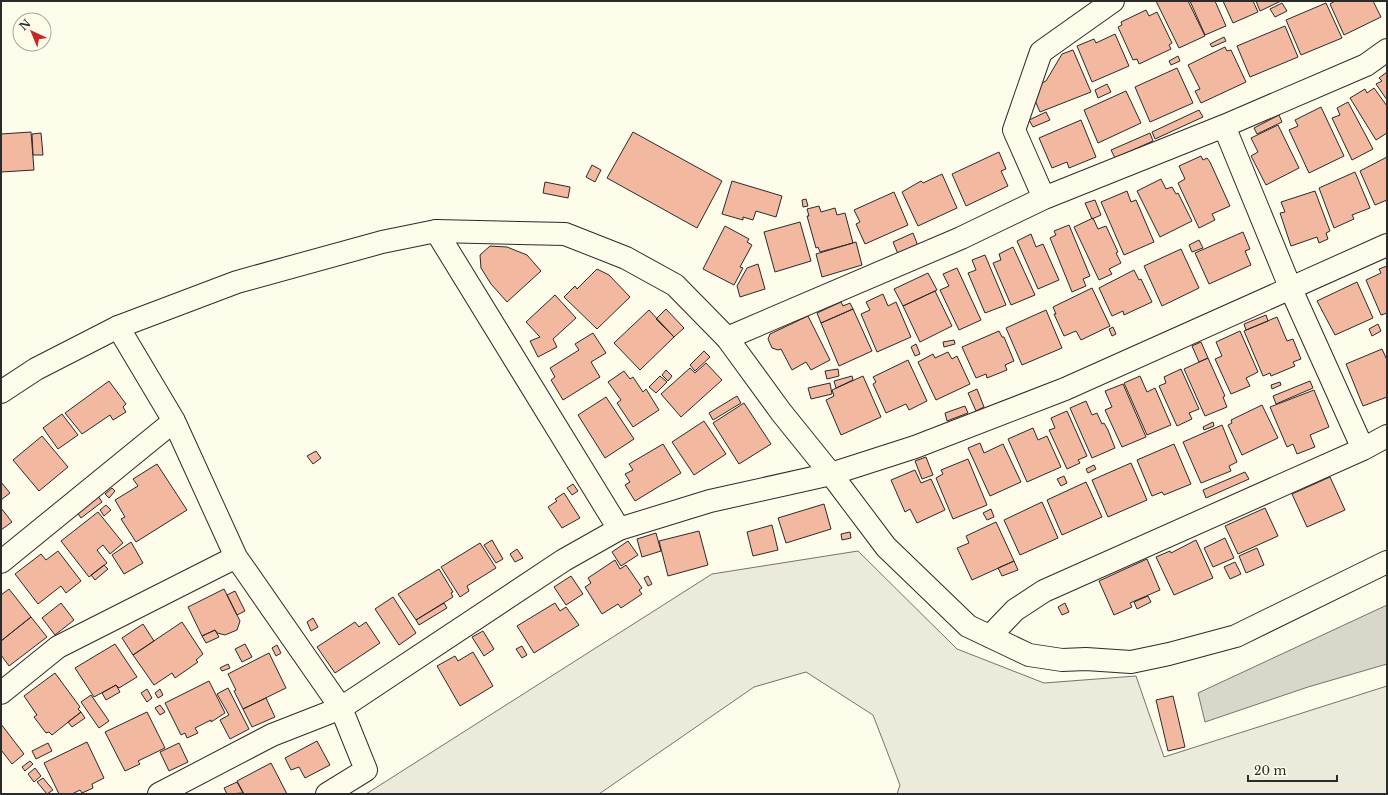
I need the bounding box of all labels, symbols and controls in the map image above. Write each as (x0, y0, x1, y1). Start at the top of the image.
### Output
north arrow (12, 12, 52, 52)
text: N (16, 16, 34, 33)
scale bar (1248, 757, 1337, 783)
text: 20 m (1254, 763, 1286, 778)

